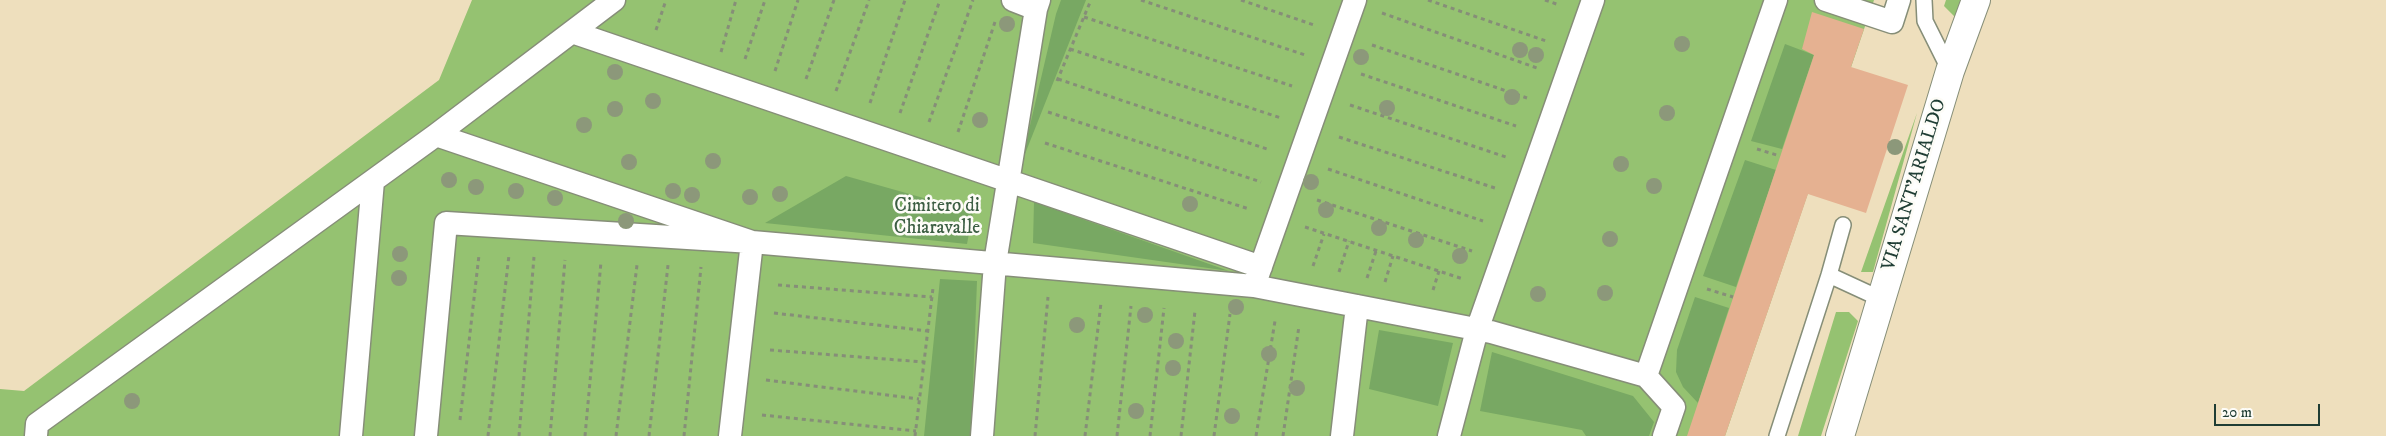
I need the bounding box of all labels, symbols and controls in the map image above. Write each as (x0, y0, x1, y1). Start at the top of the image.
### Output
street label: VIA SANT'ARIALDO (1878, 96, 1952, 274)
park label: Cimitero di Chiaravalle (894, 196, 980, 240)
scale bar (2216, 394, 2322, 426)
text: 20 m (2222, 403, 2252, 422)

